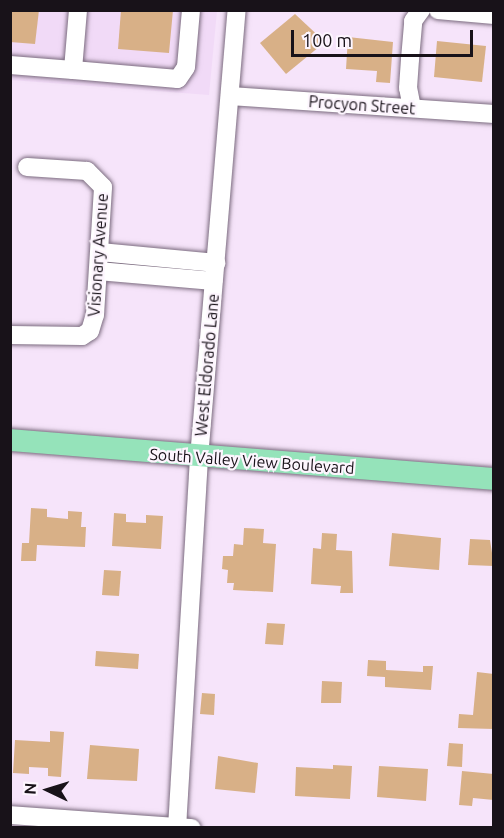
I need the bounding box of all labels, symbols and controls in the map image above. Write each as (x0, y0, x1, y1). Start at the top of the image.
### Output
scale bar (294, 18, 476, 56)
text: 100 m (302, 30, 352, 50)
street label: Procyon Street (308, 92, 416, 118)
street label: Visionary Avenue (84, 193, 112, 317)
street label: West Eldorado Lane (191, 293, 223, 437)
street label: South Valley View Boulevard (149, 444, 355, 478)
north arrow (18, 760, 78, 820)
text: N (21, 782, 39, 795)

